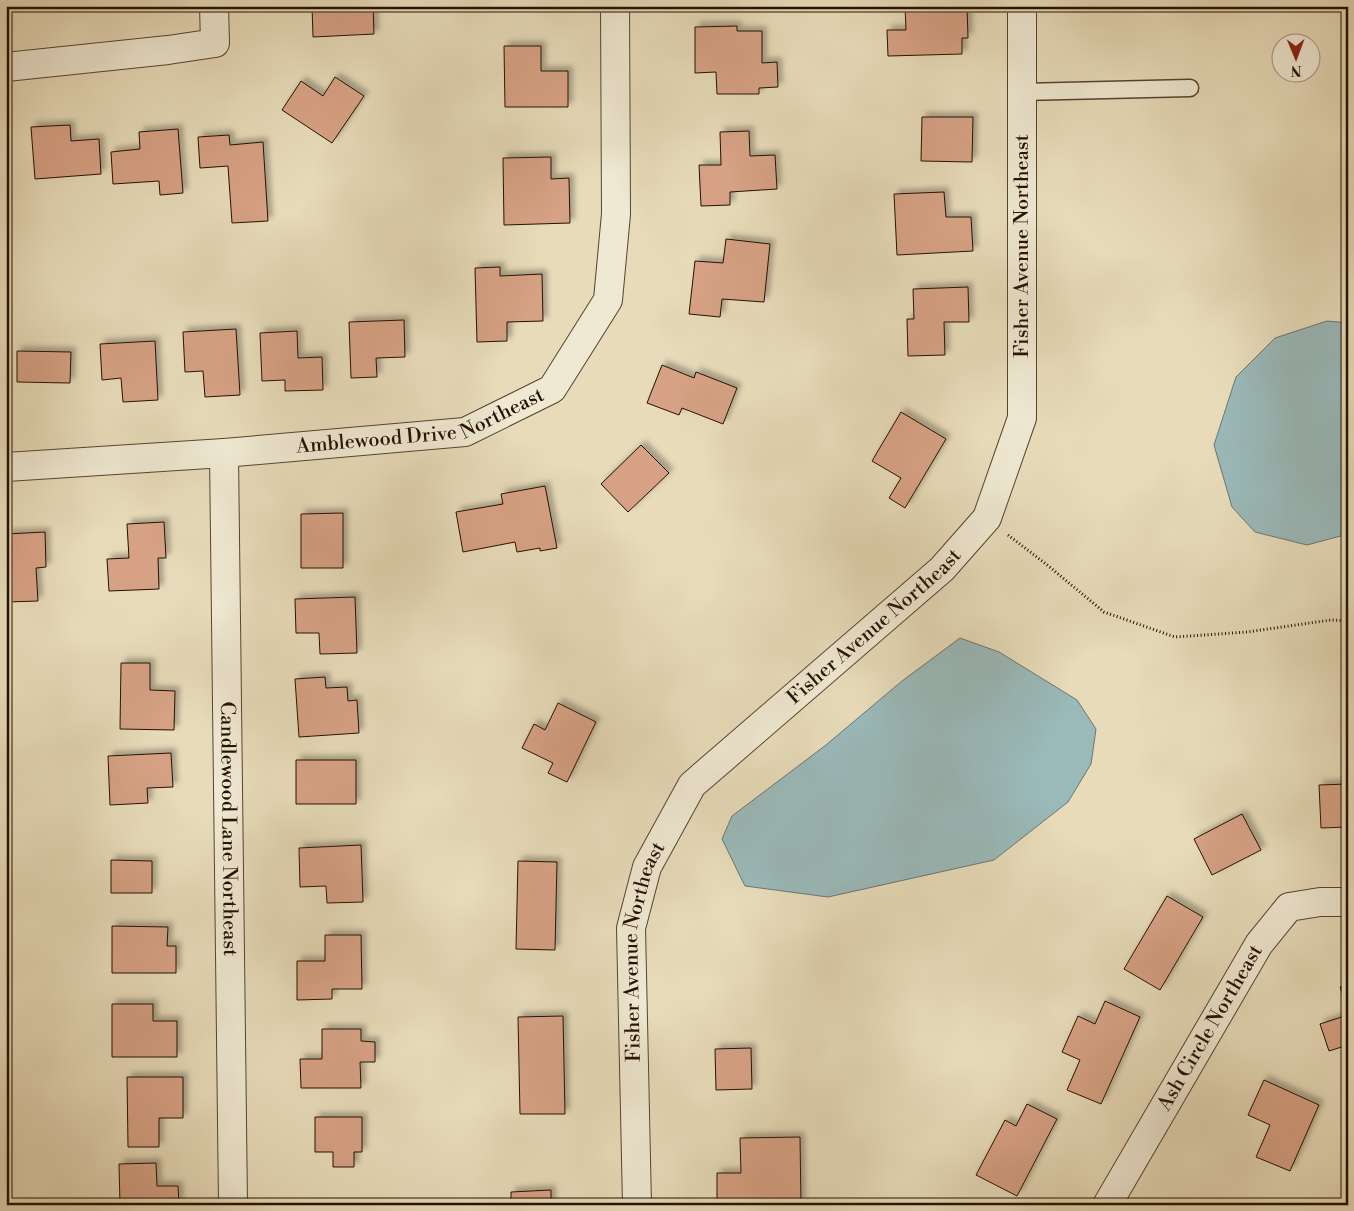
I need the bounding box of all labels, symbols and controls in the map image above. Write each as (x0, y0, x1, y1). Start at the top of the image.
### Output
north arrow (1272, 32, 1322, 82)
text: N (1291, 61, 1302, 79)
street label: Fisher Avenue Northeast (1010, 134, 1035, 358)
street label: Amblewood Drive Northeast (294, 382, 548, 459)
street label: Fisher Avenue Northeast (782, 544, 966, 710)
street label: Candlewood Lane Northeast (214, 701, 243, 957)
street label: Fisher Avenue Northeast (619, 838, 671, 1062)
street label: Ash Circle Northeast (1152, 940, 1268, 1116)

